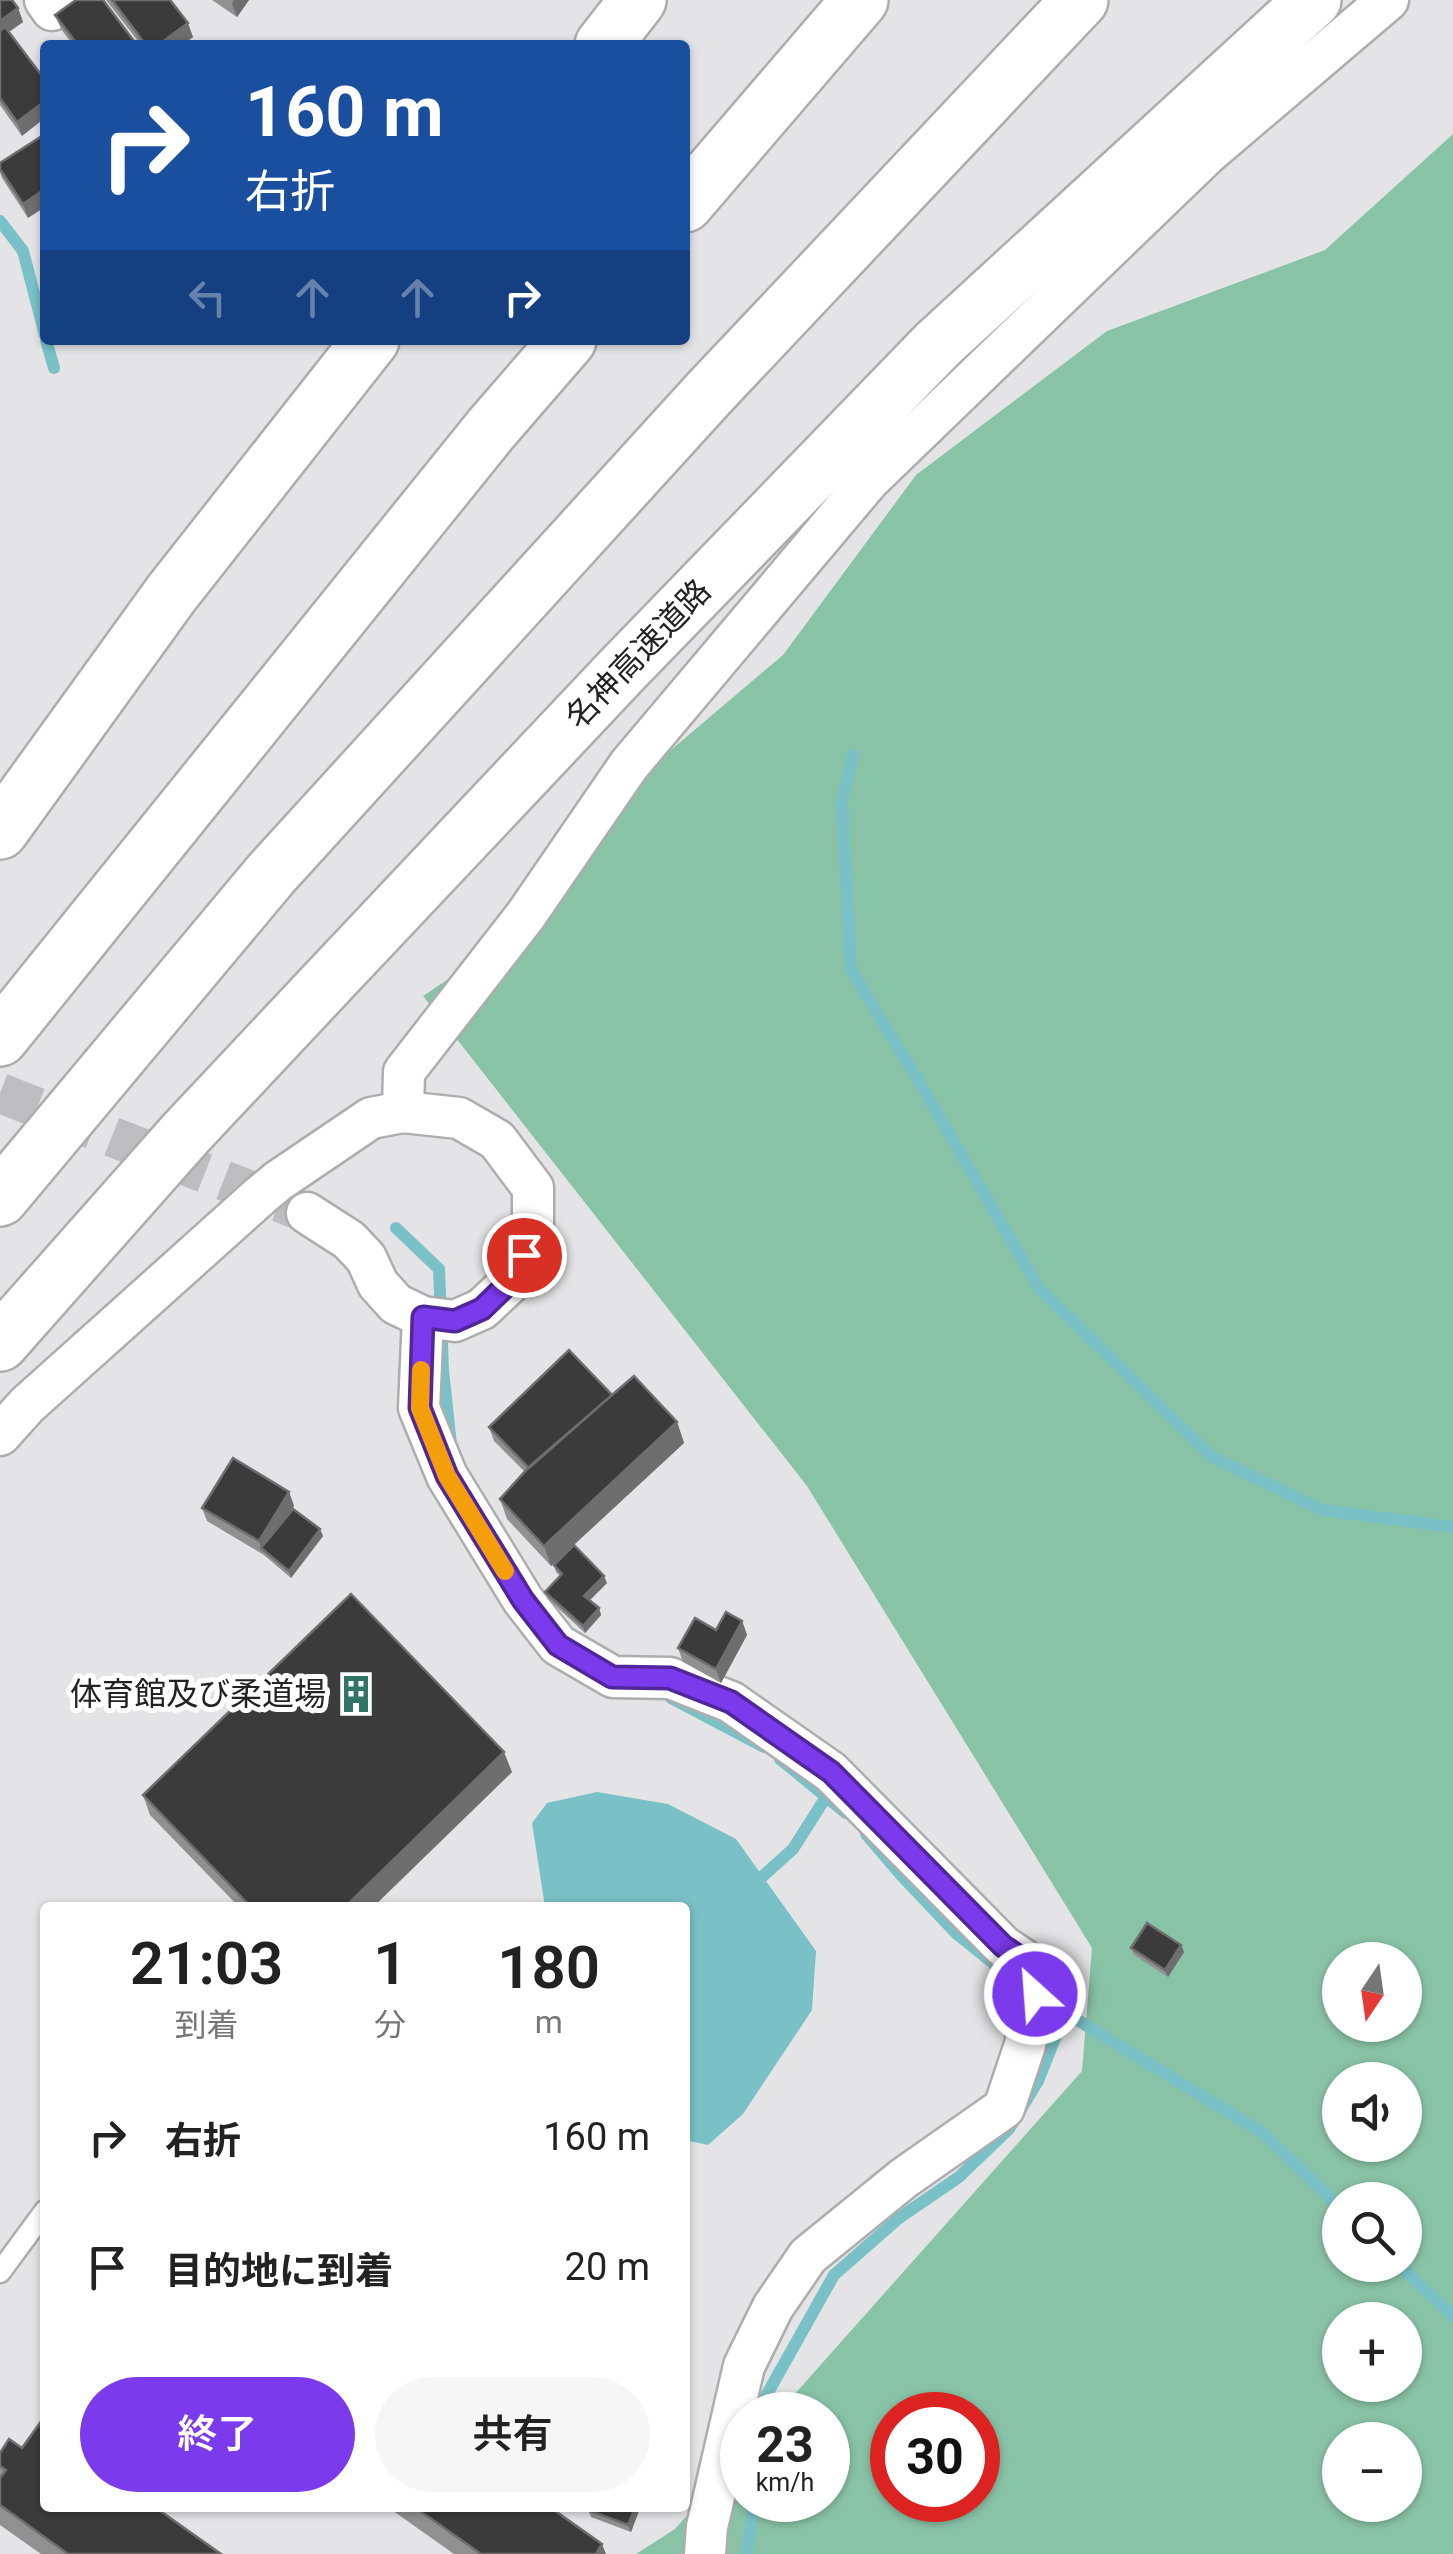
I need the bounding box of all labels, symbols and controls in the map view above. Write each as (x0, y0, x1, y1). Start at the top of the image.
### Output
text: 160 m (245, 71, 444, 153)
icon: right (80, 80, 210, 210)
text: 右折 (245, 165, 335, 218)
icon: left (180, 270, 235, 325)
icon: ahead (285, 270, 340, 325)
icon: ahead (390, 270, 445, 325)
icon: right (495, 270, 550, 325)
street label: 名神高速道路 (558, 572, 718, 736)
pin (482, 1213, 567, 1298)
icon: arrive (497, 1228, 552, 1283)
building icon: 体育館及び柔道場 (335, 1673, 377, 1715)
place label: 体育館及び柔道場 (70, 1675, 326, 1713)
text: 21:03 (130, 1928, 283, 1999)
text: 1 (373, 1928, 407, 1999)
text: 180 (497, 1932, 600, 2003)
position arrow (983, 1942, 1087, 2046)
north arrow (1322, 1942, 1422, 2042)
map controls (1322, 1942, 1422, 2522)
text: m (535, 2003, 563, 2041)
text: 到着 (175, 2006, 239, 2044)
text: 分 (374, 2006, 406, 2044)
button: sound (1322, 2062, 1422, 2162)
icon: right (80, 2110, 135, 2165)
text: 160 m (543, 2115, 650, 2159)
text: 右折 (165, 2119, 241, 2163)
button: search (1322, 2182, 1422, 2282)
icon: arrive (80, 2240, 135, 2295)
text: 20 m (565, 2245, 650, 2289)
text: 目的地に到着 (165, 2249, 393, 2293)
button: + (1322, 2302, 1422, 2402)
button: 終了 (80, 2377, 355, 2492)
button: 共有 (375, 2377, 650, 2492)
speed limit sign: 30 (870, 2392, 1000, 2522)
text: 23 (756, 2416, 814, 2474)
button: − (1322, 2422, 1422, 2522)
text: km/h (756, 2468, 814, 2497)

